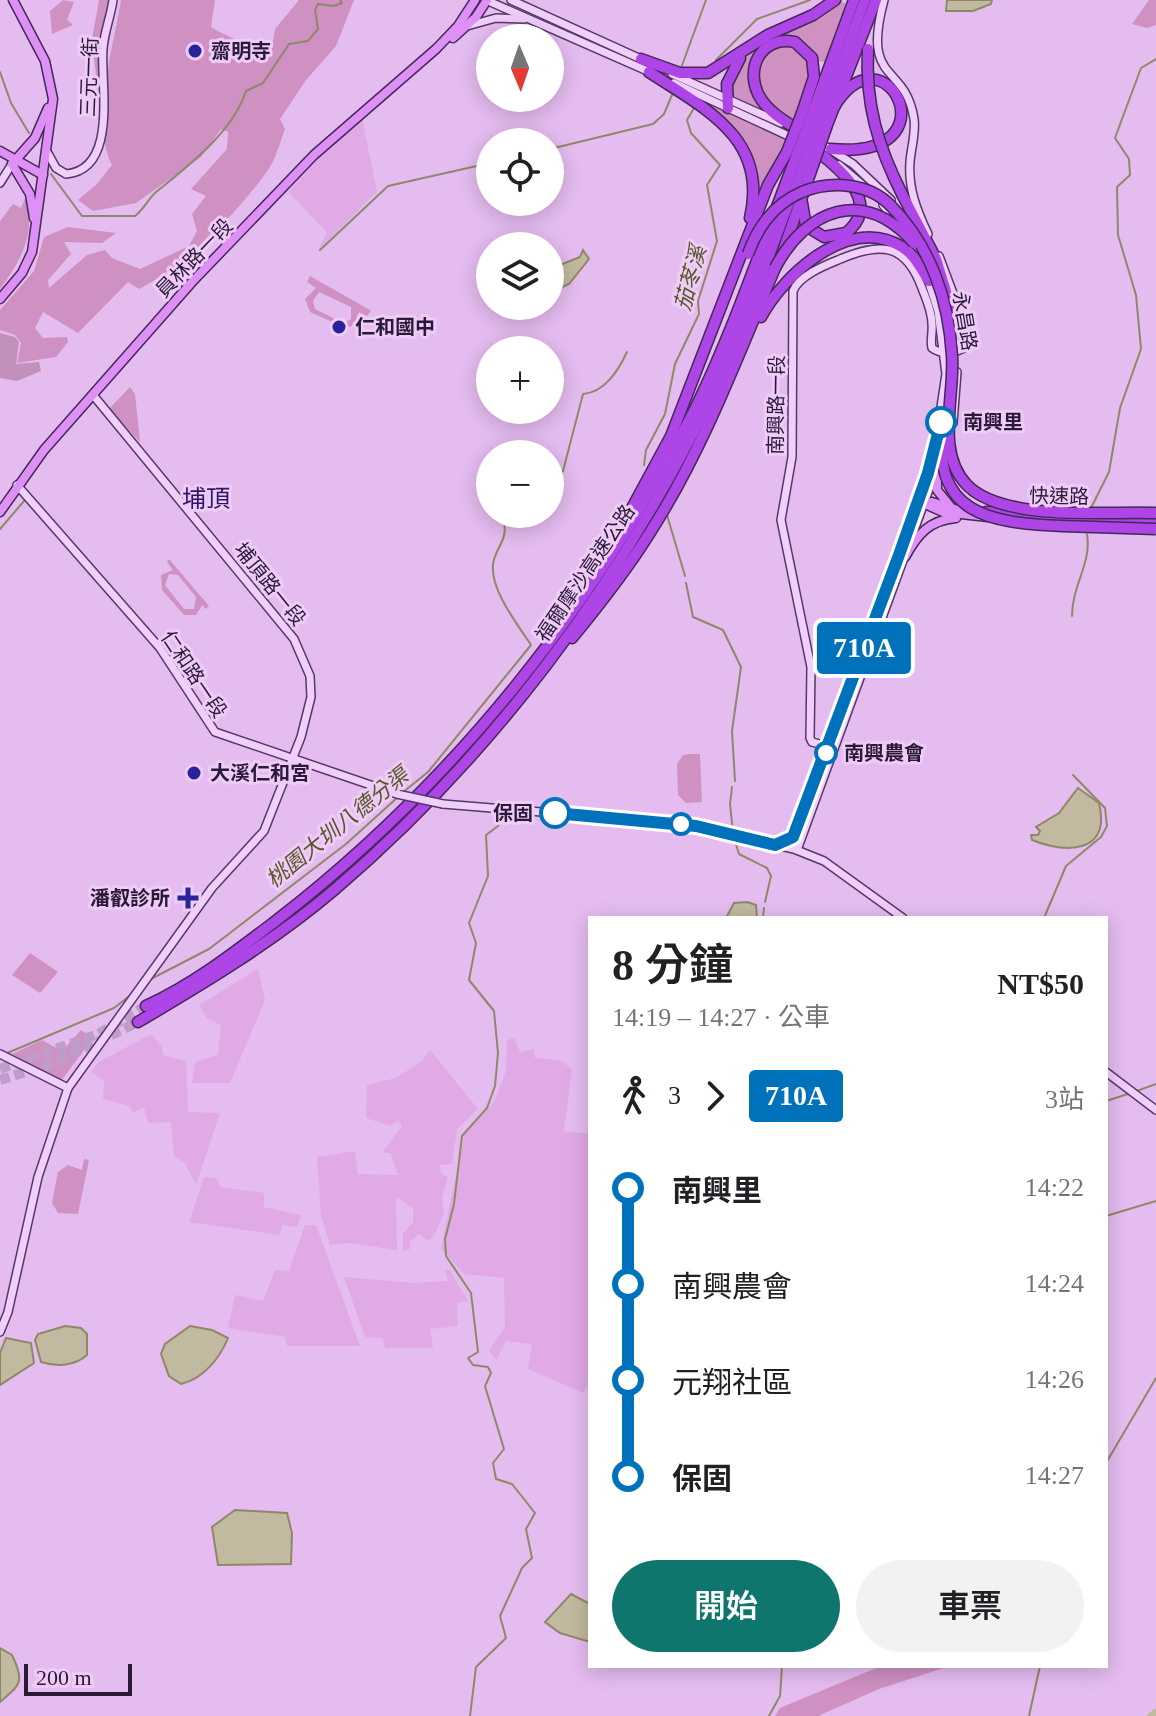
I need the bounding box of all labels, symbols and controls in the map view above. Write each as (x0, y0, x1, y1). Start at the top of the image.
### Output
north arrow (476, 24, 564, 112)
map controls (476, 24, 564, 528)
street label: 三元一街 (77, 37, 101, 117)
place label: 齋明寺 (211, 40, 271, 62)
marker: 齋明寺 (186, 42, 204, 60)
button: locate (476, 128, 564, 216)
street label: 員林路一段 (151, 214, 237, 302)
button: layers (476, 232, 564, 320)
water label: 茄苳溪 (670, 240, 712, 313)
street label: 永昌路 (949, 290, 981, 352)
place label: 仁和國中 (355, 316, 435, 338)
marker: 仁和國中 (330, 318, 348, 336)
button: + (476, 336, 564, 424)
street label: 南興路一段 (764, 355, 788, 455)
marker: 南興里 (926, 407, 956, 437)
place label: 南興里 (963, 411, 1023, 433)
button: − (476, 440, 564, 528)
street label: 快速路 (1029, 484, 1089, 508)
district label: 埔頂 (182, 486, 230, 512)
street label: 福爾摩沙高速公路 (531, 501, 639, 645)
street label: 埔頂路一段 (230, 538, 310, 630)
line badge: 710A (808, 622, 920, 674)
street label: 仁和路一段 (157, 626, 231, 722)
text: 710A (833, 632, 895, 663)
marker: 南興農會 (815, 742, 837, 764)
place label: 南興農會 (844, 742, 924, 764)
water label: 桃園大圳八德分渠 (261, 760, 416, 892)
place label: 大溪仁和宮 (210, 762, 310, 784)
marker: 大溪仁和宮 (185, 764, 203, 782)
marker: 保固 (540, 798, 570, 828)
place label: 保固 (493, 802, 533, 824)
unlabelled marker (670, 813, 692, 835)
place label: 潘叡診所 (90, 887, 170, 909)
marker: 潘叡診所 (177, 887, 199, 909)
text: 8 分鐘 (612, 941, 733, 990)
text: NT$50 (997, 967, 1084, 1000)
text: 14:19 – 14:27 · 公車 (612, 1003, 830, 1032)
icon: walk (612, 1074, 656, 1118)
icon: forward (693, 1074, 737, 1118)
text: 710A (765, 1080, 827, 1111)
text: 3 (668, 1081, 681, 1110)
text: 3站 (1045, 1085, 1084, 1114)
text: 14:22 (1025, 1173, 1084, 1202)
text: 南興里 (672, 1174, 762, 1207)
text: 14:24 (1025, 1269, 1084, 1298)
text: 南興農會 (672, 1270, 792, 1303)
text: 14:26 (1025, 1365, 1084, 1394)
text: 元翔社區 (672, 1366, 792, 1399)
text: 14:27 (1025, 1461, 1084, 1490)
text: 保固 (672, 1462, 732, 1495)
button: 開始 (612, 1560, 840, 1652)
button: 車票 (856, 1560, 1084, 1652)
scale bar (24, 1660, 132, 1696)
text: 200 m (36, 1665, 92, 1690)

